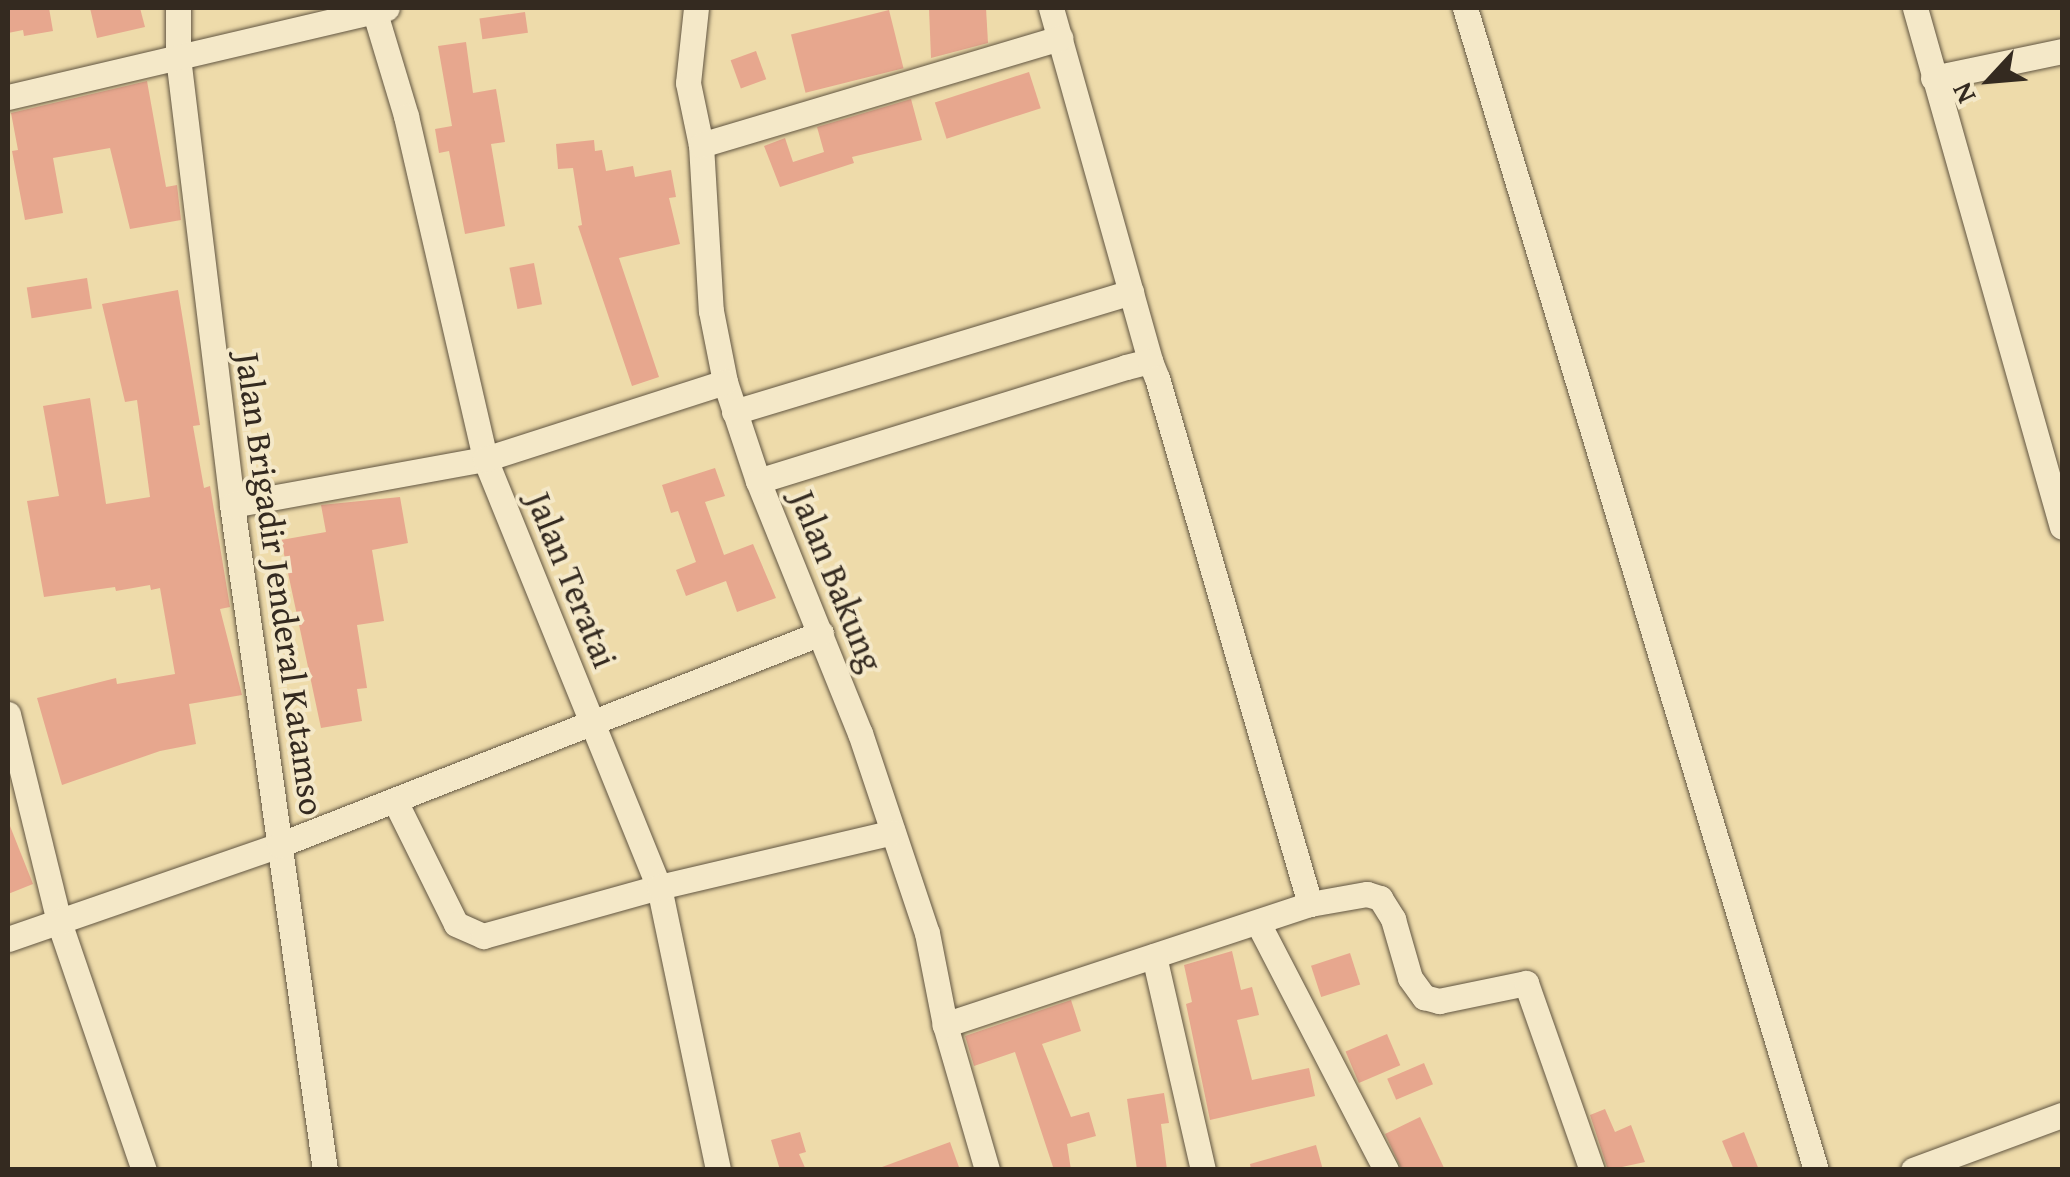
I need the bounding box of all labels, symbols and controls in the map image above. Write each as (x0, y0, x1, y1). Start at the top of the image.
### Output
north arrow (1940, 30, 2040, 130)
text: N (1940, 76, 1985, 111)
street label: Jalan Brigadir Jenderal Katamso (227, 350, 333, 818)
street label: Jalan Bakung (782, 484, 892, 678)
street label: Jalan Teratai (518, 486, 626, 674)

